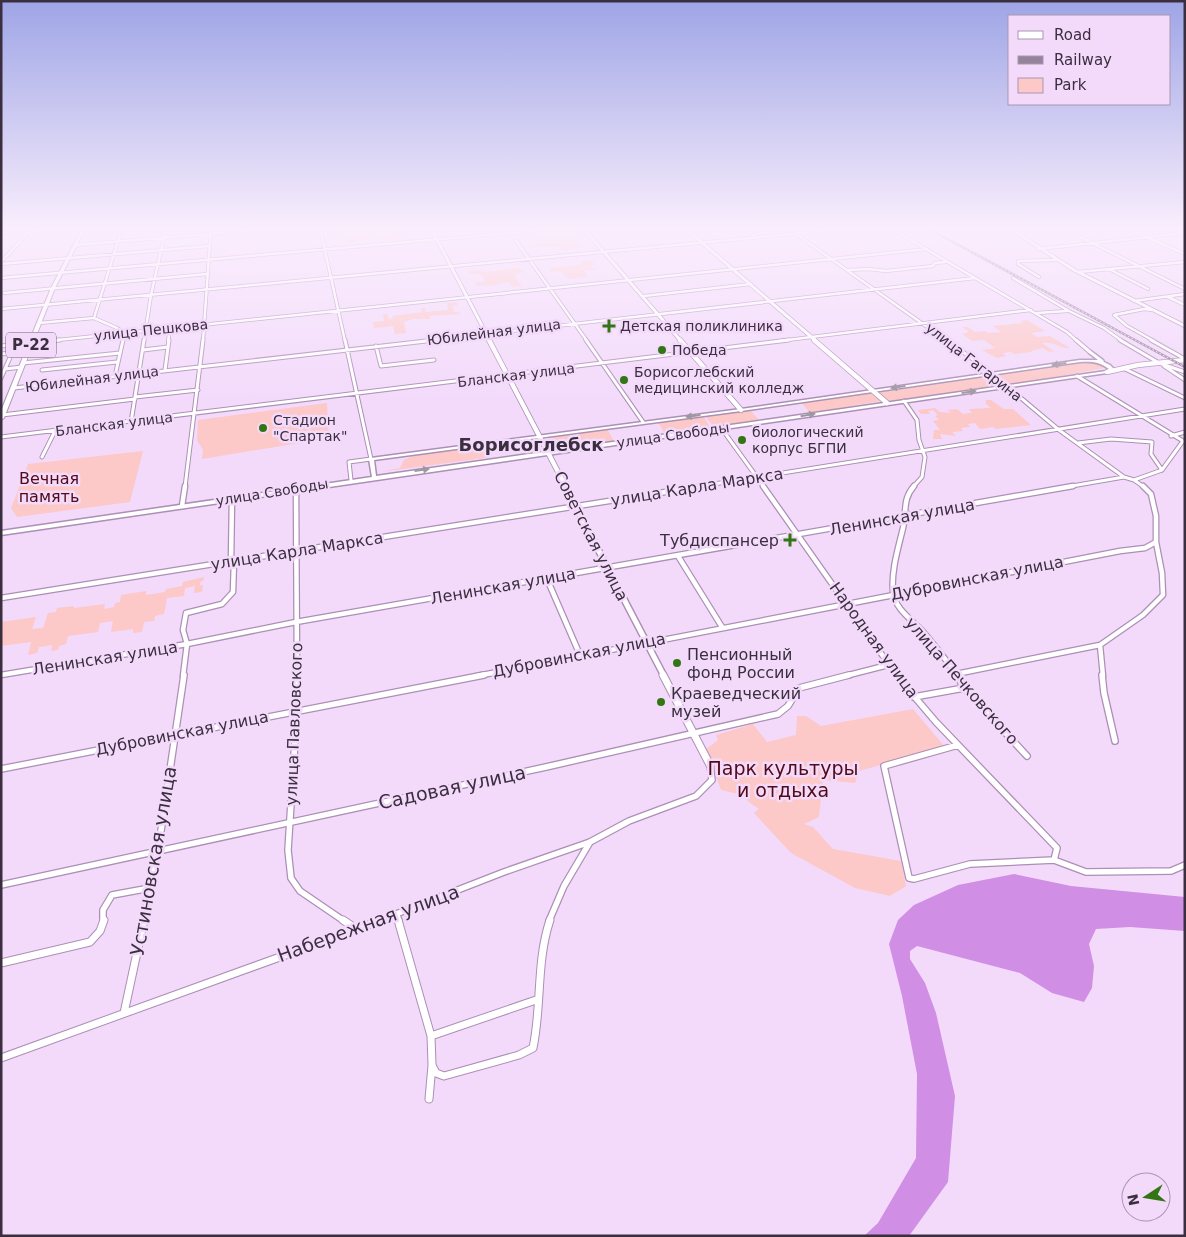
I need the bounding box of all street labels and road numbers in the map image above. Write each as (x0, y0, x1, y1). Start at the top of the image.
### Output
street label: улица Пешкова (93, 316, 209, 344)
street label: Юбилейная улица (426, 316, 562, 348)
street label: улица Гагарина (923, 319, 1025, 405)
road number: Р-22 (6, 332, 56, 358)
street label: Бланская улица (456, 360, 576, 390)
street label: Юбилейная улица (24, 363, 160, 395)
street label: Бланская улица (54, 409, 174, 439)
street label: улица Свободы (616, 419, 730, 451)
street label: улица Карла Маркса (609, 464, 785, 510)
street label: Советская улица (550, 468, 632, 604)
street label: улица Свободы (215, 475, 329, 509)
street label: Ленинская улица (828, 495, 976, 539)
street label: улица Карла Маркса (209, 528, 385, 574)
street label: Дубровинская улица (889, 552, 1065, 604)
street label: Ленинская улица (429, 564, 577, 608)
street label: Народная улица (826, 578, 922, 702)
street label: улица Печковского (902, 613, 1022, 749)
street label: Дубровинская улица (491, 629, 667, 681)
street label: Ленинская улица (31, 637, 179, 679)
street label: улица Павловского (282, 642, 306, 806)
street label: Дубровинская улица (94, 707, 270, 759)
street label: Садовая улица (376, 761, 528, 813)
street label: Устиновская улица (125, 765, 181, 957)
street label: Набережная улица (274, 880, 462, 966)

